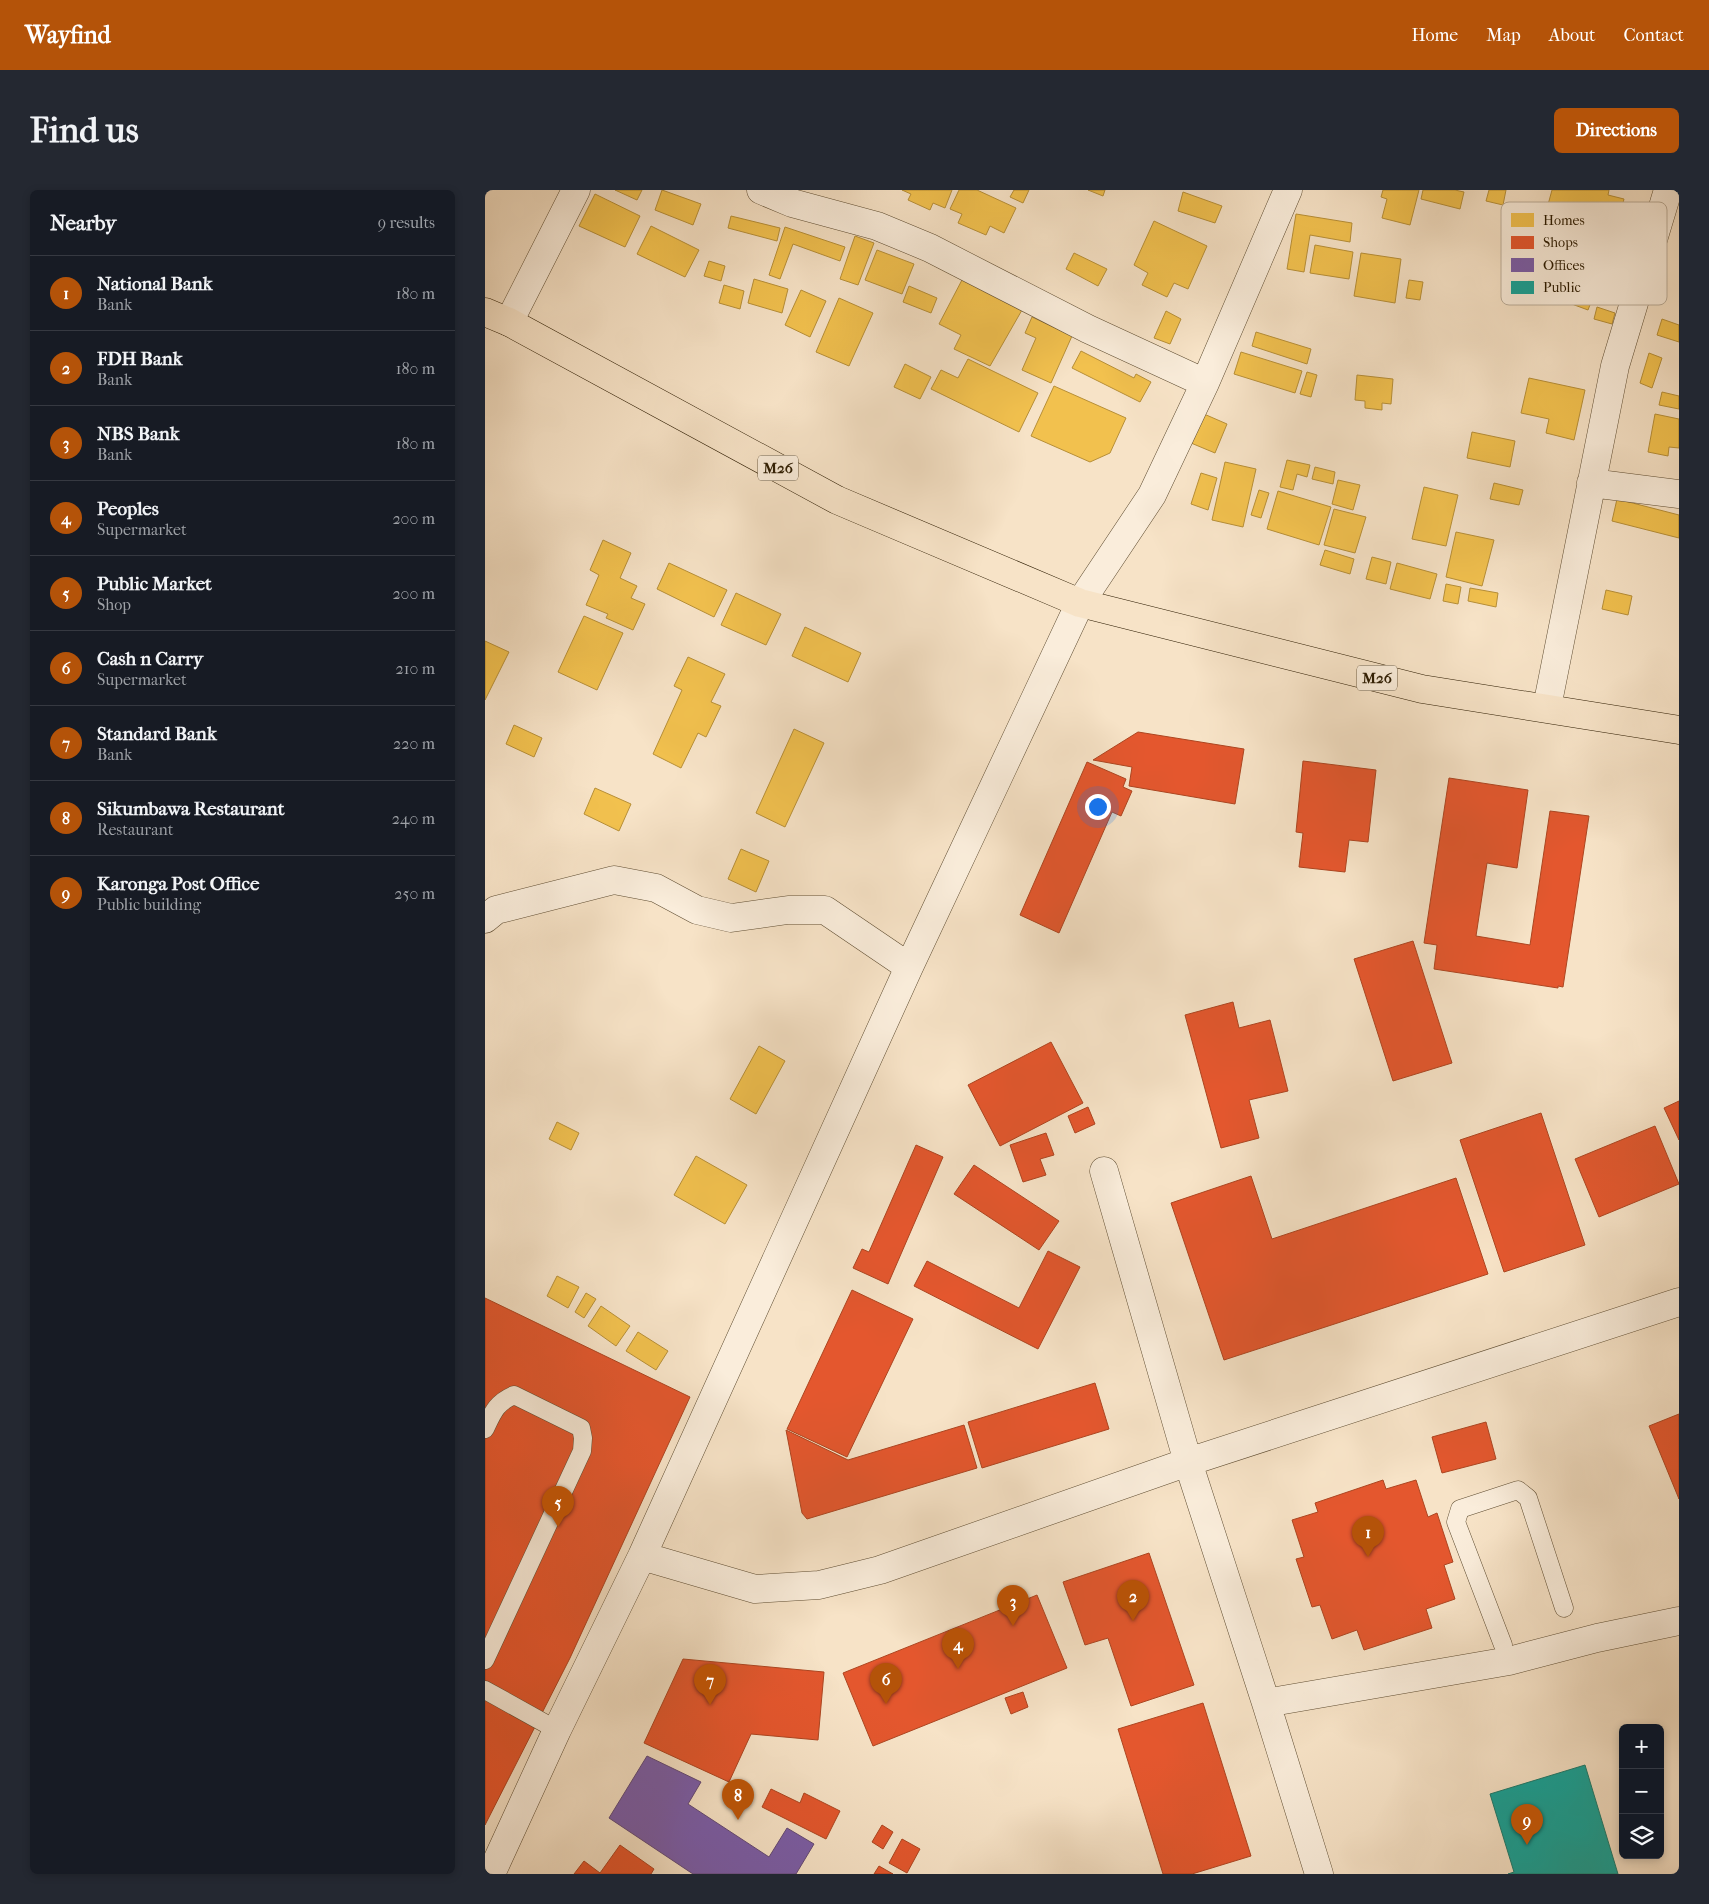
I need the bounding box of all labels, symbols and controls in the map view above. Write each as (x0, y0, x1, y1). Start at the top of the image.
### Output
text: Wayfind (25, 21, 111, 49)
text: Home (1411, 25, 1458, 46)
text: Map (1486, 25, 1521, 46)
text: About (1549, 25, 1595, 46)
text: Contact (1623, 25, 1684, 46)
button: Directions (1554, 108, 1679, 153)
text: Find us (30, 110, 139, 151)
legend (1501, 202, 1667, 305)
text: Nearby (50, 211, 116, 235)
text: Homes (1543, 212, 1585, 229)
text: 9 results (378, 213, 435, 232)
text: Shops (1543, 234, 1578, 251)
text: Offices (1543, 257, 1585, 274)
text: National Bank (97, 273, 213, 295)
text: Public (1543, 279, 1581, 296)
text: 1 (63, 284, 69, 303)
text: 180 m (396, 284, 435, 303)
text: Bank (97, 295, 132, 314)
text: FDH Bank (97, 348, 183, 370)
text: 2 (62, 359, 70, 378)
text: 180 m (396, 359, 435, 378)
text: Bank (97, 370, 132, 389)
text: NBS Bank (97, 423, 180, 445)
text: 3 (63, 434, 69, 453)
text: 180 m (396, 434, 435, 453)
text: Bank (97, 445, 132, 464)
road number: M26 (758, 456, 798, 480)
text: Peoples (97, 498, 159, 520)
text: 4 (61, 509, 71, 528)
text: 200 m (392, 509, 435, 528)
text: Supermarket (97, 520, 187, 539)
text: Public Market (97, 573, 212, 595)
text: 5 (63, 584, 69, 603)
text: 200 m (392, 584, 435, 603)
text: Shop (97, 595, 131, 614)
text: Cash n Carry (97, 648, 203, 670)
text: 6 (62, 659, 70, 678)
text: 210 m (396, 659, 435, 678)
road number: M26 (1357, 666, 1397, 690)
text: Supermarket (97, 670, 187, 689)
text: Standard Bank (97, 723, 217, 745)
text: 7 (62, 734, 70, 753)
text: 220 m (393, 734, 435, 753)
text: Bank (97, 745, 132, 764)
your location (1085, 794, 1111, 820)
text: Sikumbawa Restaurant (97, 798, 285, 820)
text: 8 (62, 809, 70, 828)
text: 240 m (392, 809, 435, 828)
text: Restaurant (97, 820, 173, 839)
text: Karonga Post Office (97, 873, 259, 895)
text: 9 (62, 884, 70, 903)
text: 250 m (394, 884, 435, 903)
text: Public building (97, 895, 201, 914)
pin: 5 (542, 1486, 574, 1527)
pin: 1 (1352, 1516, 1384, 1557)
pin: 2 (1117, 1580, 1149, 1621)
pin: 3 (997, 1585, 1029, 1626)
pin: 4 (942, 1628, 974, 1669)
pin: 6 (870, 1663, 902, 1704)
pin: 7 (694, 1664, 726, 1705)
map controls (1619, 1724, 1664, 1859)
button: + (1619, 1724, 1664, 1769)
button: − (1619, 1769, 1664, 1814)
pin: 8 (722, 1779, 754, 1820)
pin: 9 (1511, 1804, 1543, 1845)
button: layers (1619, 1814, 1664, 1859)

